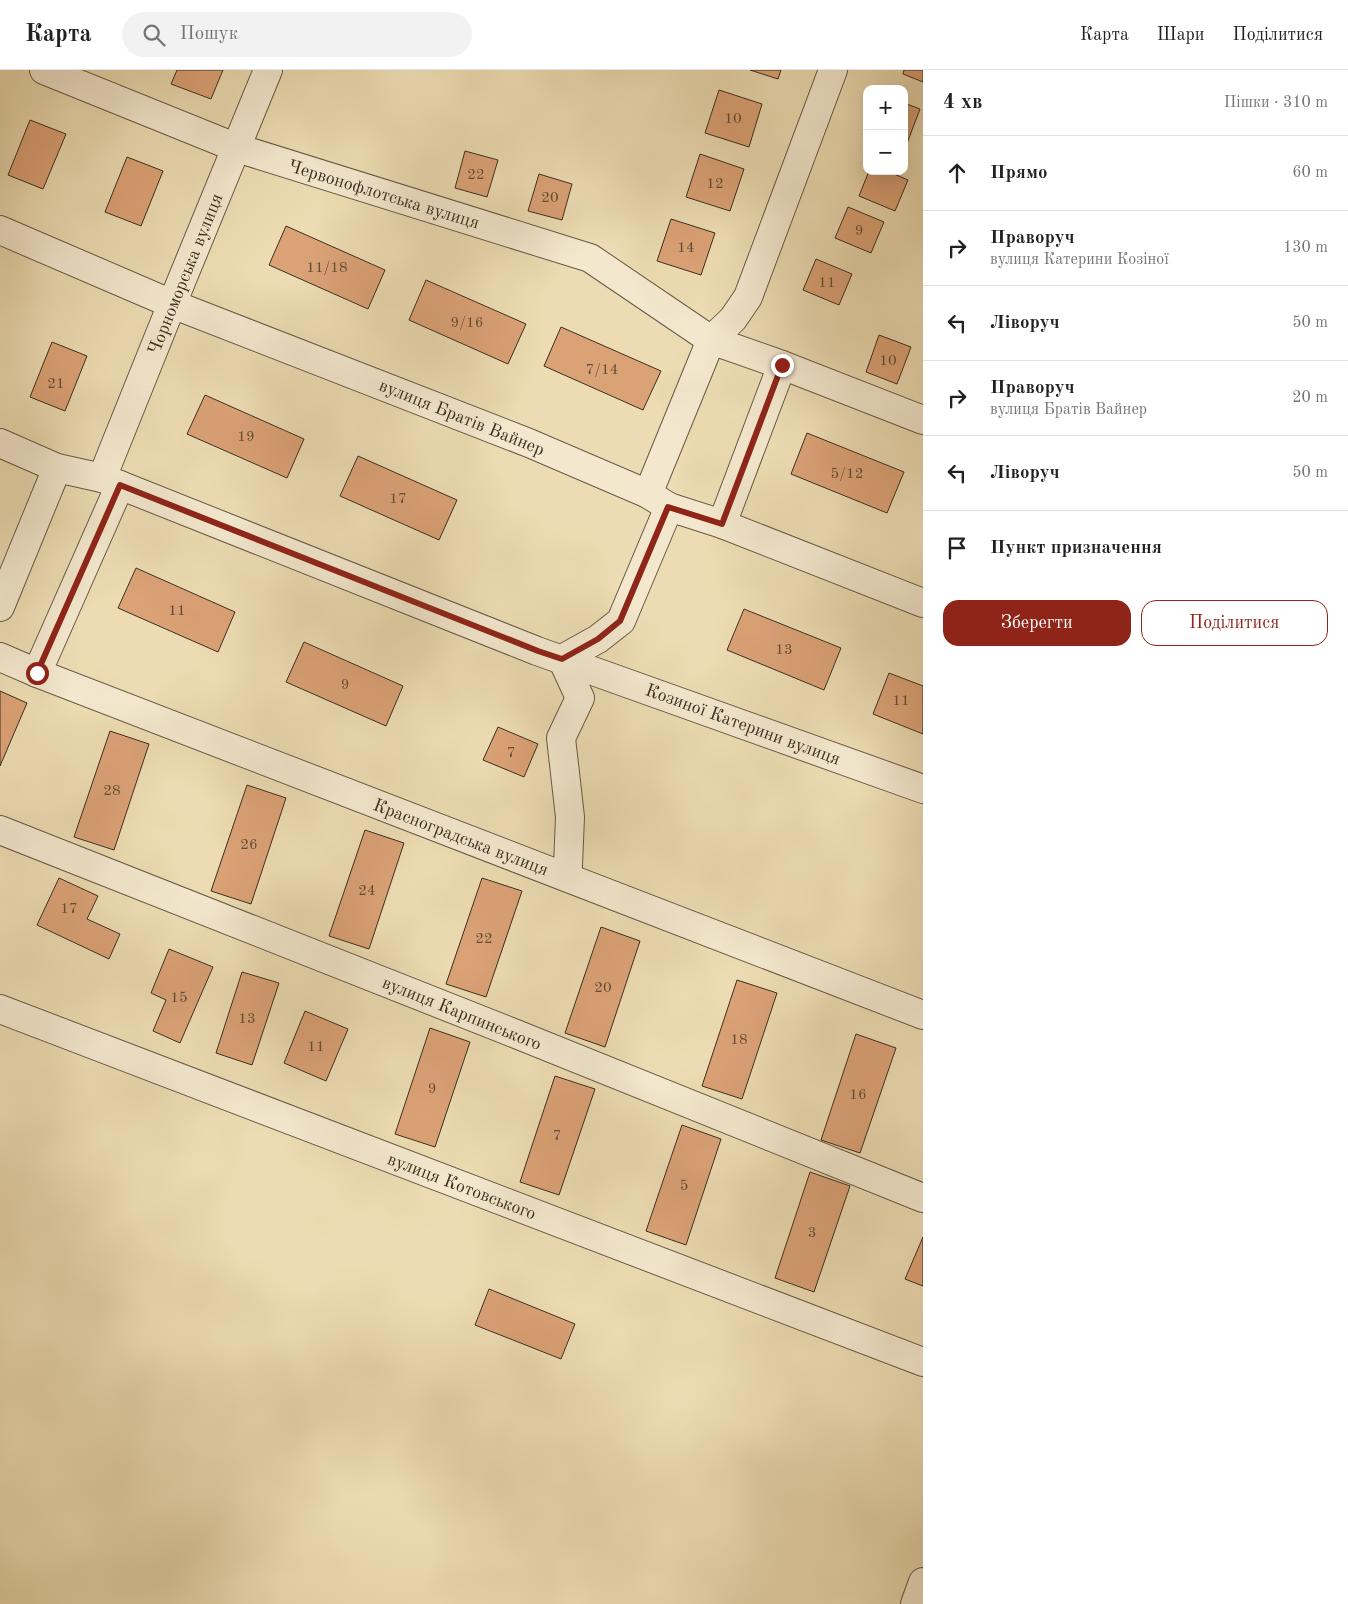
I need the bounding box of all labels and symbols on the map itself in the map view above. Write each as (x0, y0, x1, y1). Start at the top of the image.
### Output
house number: 10 (724, 112, 742, 127)
street label: Червонофлотська вулиця (286, 157, 481, 234)
house number: 22 (467, 168, 485, 183)
house number: 12 (706, 177, 724, 192)
street label: Чорноморська вулиця (145, 191, 227, 358)
house number: 20 (541, 191, 559, 206)
house number: 9 (855, 224, 863, 239)
house number: 14 (677, 241, 695, 256)
house number: 11/18 (306, 261, 348, 276)
house number: 11 (818, 276, 836, 291)
house number: 9/16 (451, 316, 483, 331)
route end (771, 354, 794, 377)
house number: 10 (879, 354, 897, 369)
house number: 7/14 (586, 363, 618, 378)
street label: вулиця Братів Вайнер (376, 376, 547, 459)
house number: 21 (47, 377, 65, 392)
house number: 19 (237, 430, 255, 445)
house number: 5/12 (831, 467, 863, 482)
house number: 17 (389, 492, 407, 507)
house number: 11 (168, 604, 186, 619)
house number: 13 (775, 643, 793, 658)
route start (26, 662, 49, 685)
house number: 9 (341, 678, 349, 693)
street label: Козиної Катерини вулиця (643, 681, 843, 769)
house number: 11 (892, 694, 910, 709)
house number: 7 (507, 746, 515, 761)
house number: 28 (103, 784, 121, 799)
street label: Красноградська вулиця (370, 796, 551, 880)
house number: 26 (240, 838, 258, 853)
house number: 24 (358, 884, 376, 899)
house number: 17 (60, 902, 78, 917)
house number: 22 (475, 932, 493, 947)
street label: вулиця Карпинського (379, 974, 544, 1054)
house number: 20 (594, 981, 612, 996)
house number: 15 (170, 991, 188, 1006)
house number: 13 (238, 1012, 256, 1027)
house number: 18 (730, 1033, 748, 1048)
house number: 11 (307, 1040, 325, 1055)
house number: 9 (428, 1082, 436, 1097)
house number: 16 (849, 1088, 867, 1103)
house number: 7 (553, 1129, 561, 1144)
street label: вулиця Котовського (385, 1150, 538, 1224)
house number: 5 (680, 1179, 688, 1194)
house number: 3 (808, 1226, 816, 1241)

